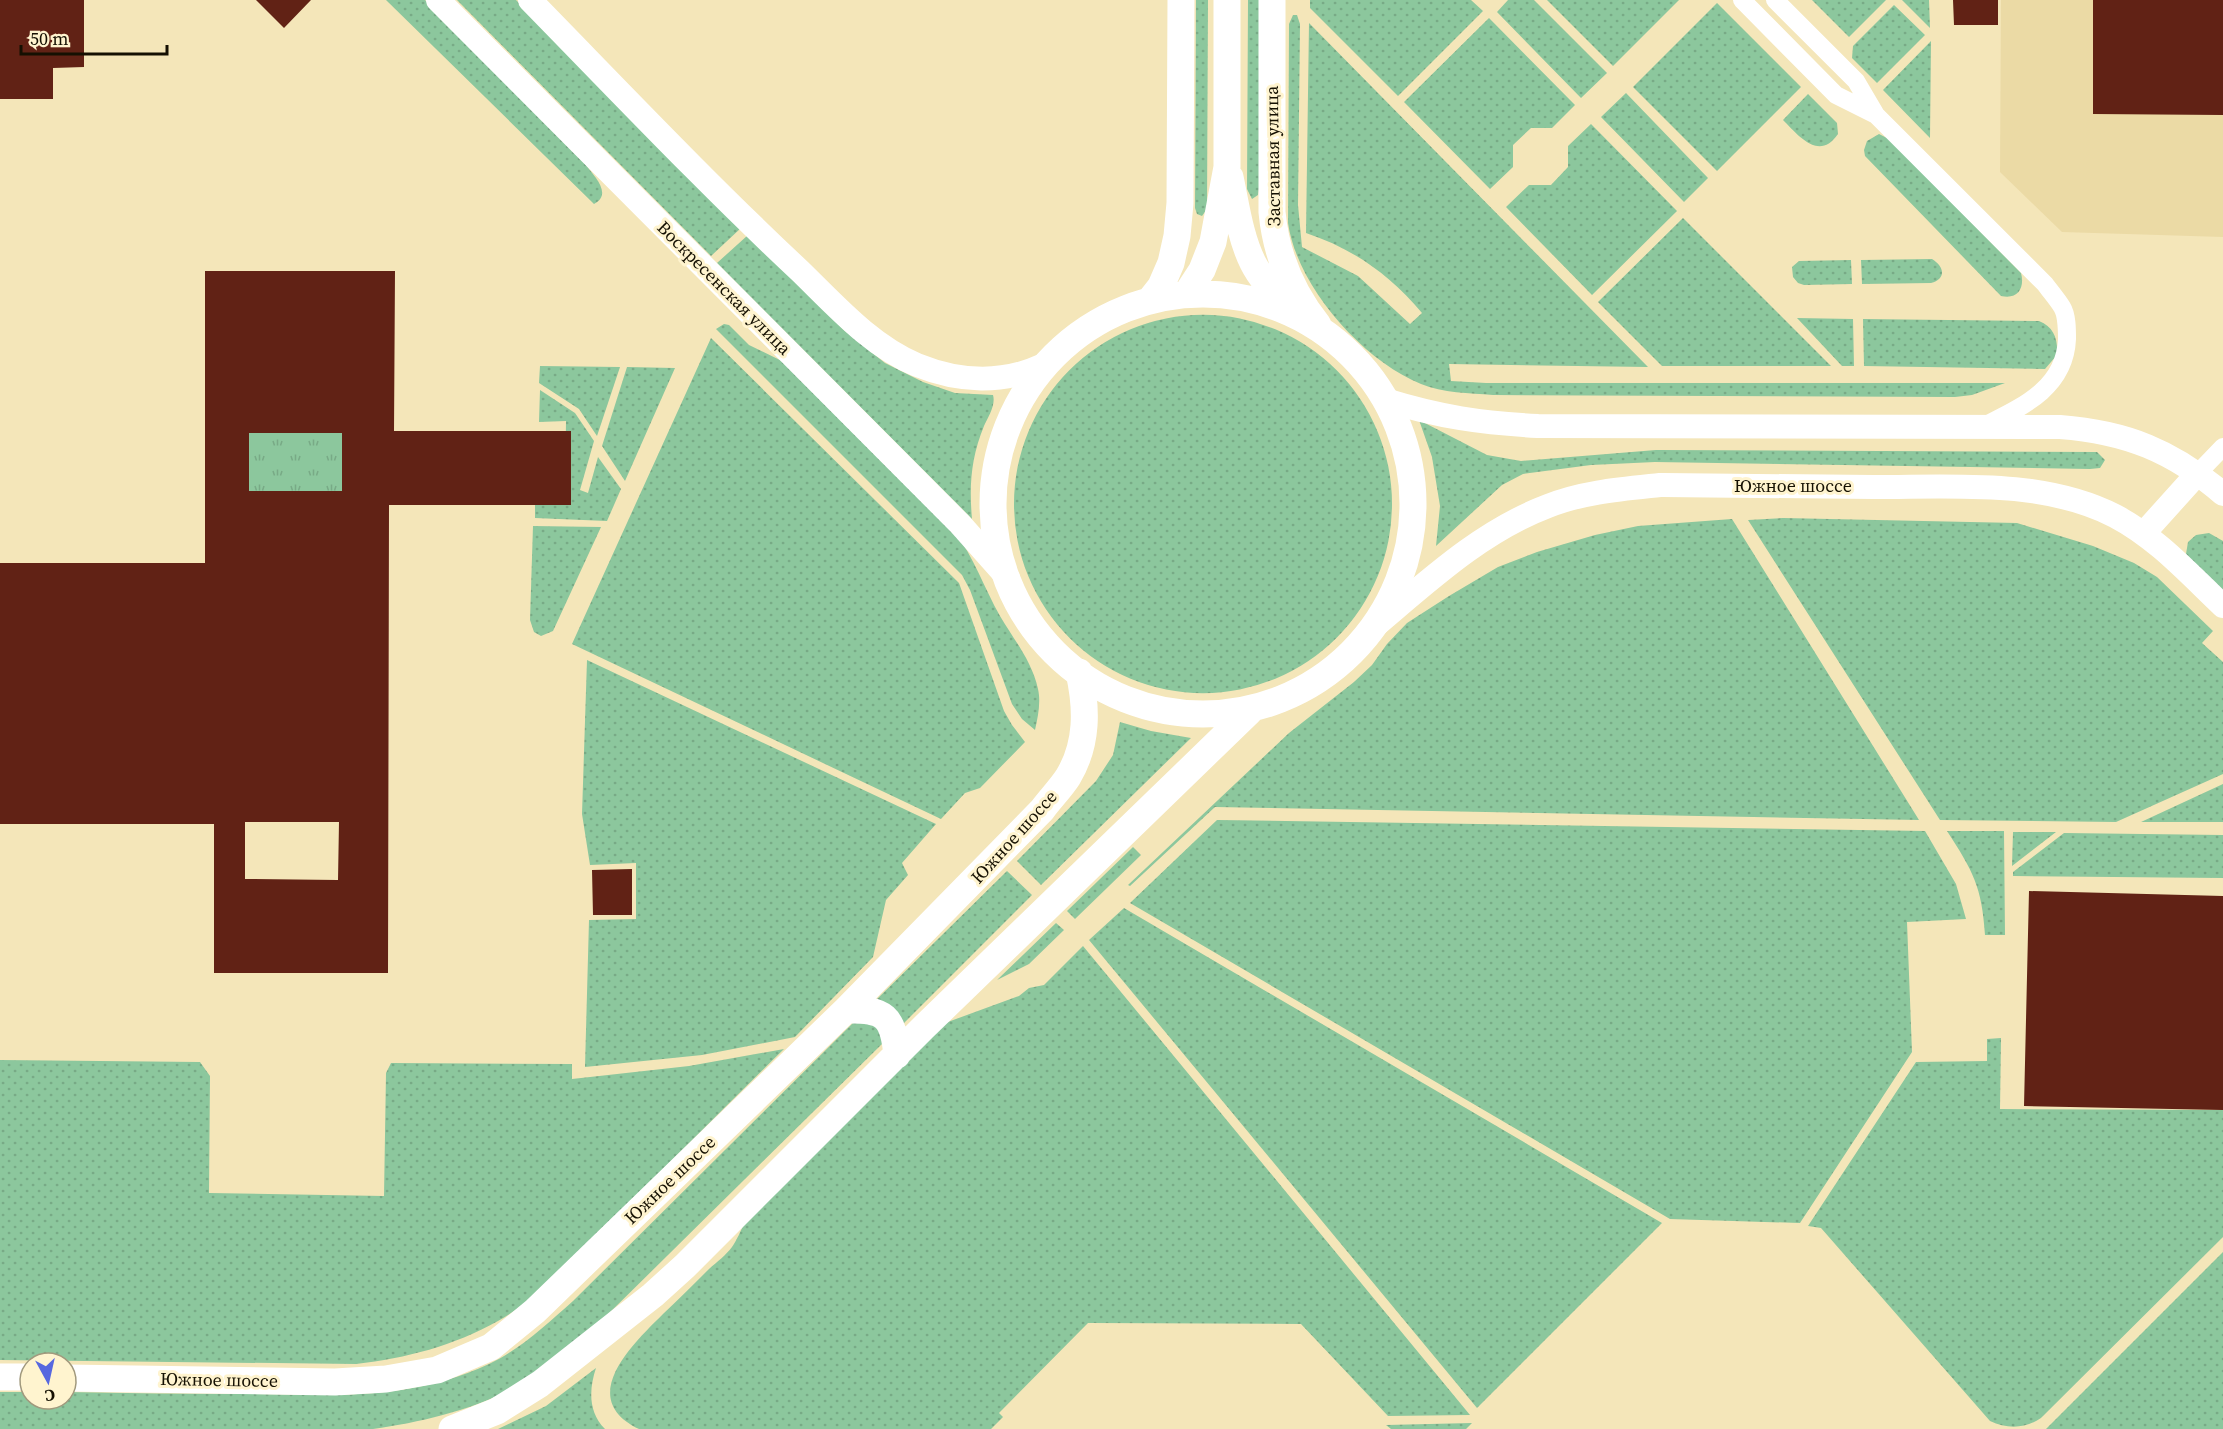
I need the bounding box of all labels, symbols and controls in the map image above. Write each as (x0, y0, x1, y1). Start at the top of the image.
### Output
scale bar (21, 18, 166, 56)
text: 50 m (30, 26, 68, 51)
street label: Заставная улица (1259, 85, 1286, 227)
street label: Воскресенская улица (652, 215, 798, 361)
street label: Южное шоссе (1734, 473, 1852, 498)
street label: Южное шоссе (965, 784, 1062, 889)
street label: Южное шоссе (619, 1130, 721, 1230)
north arrow (18, 1351, 78, 1411)
street label: Южное шоссе (160, 1366, 278, 1393)
text: С (44, 1384, 57, 1407)

